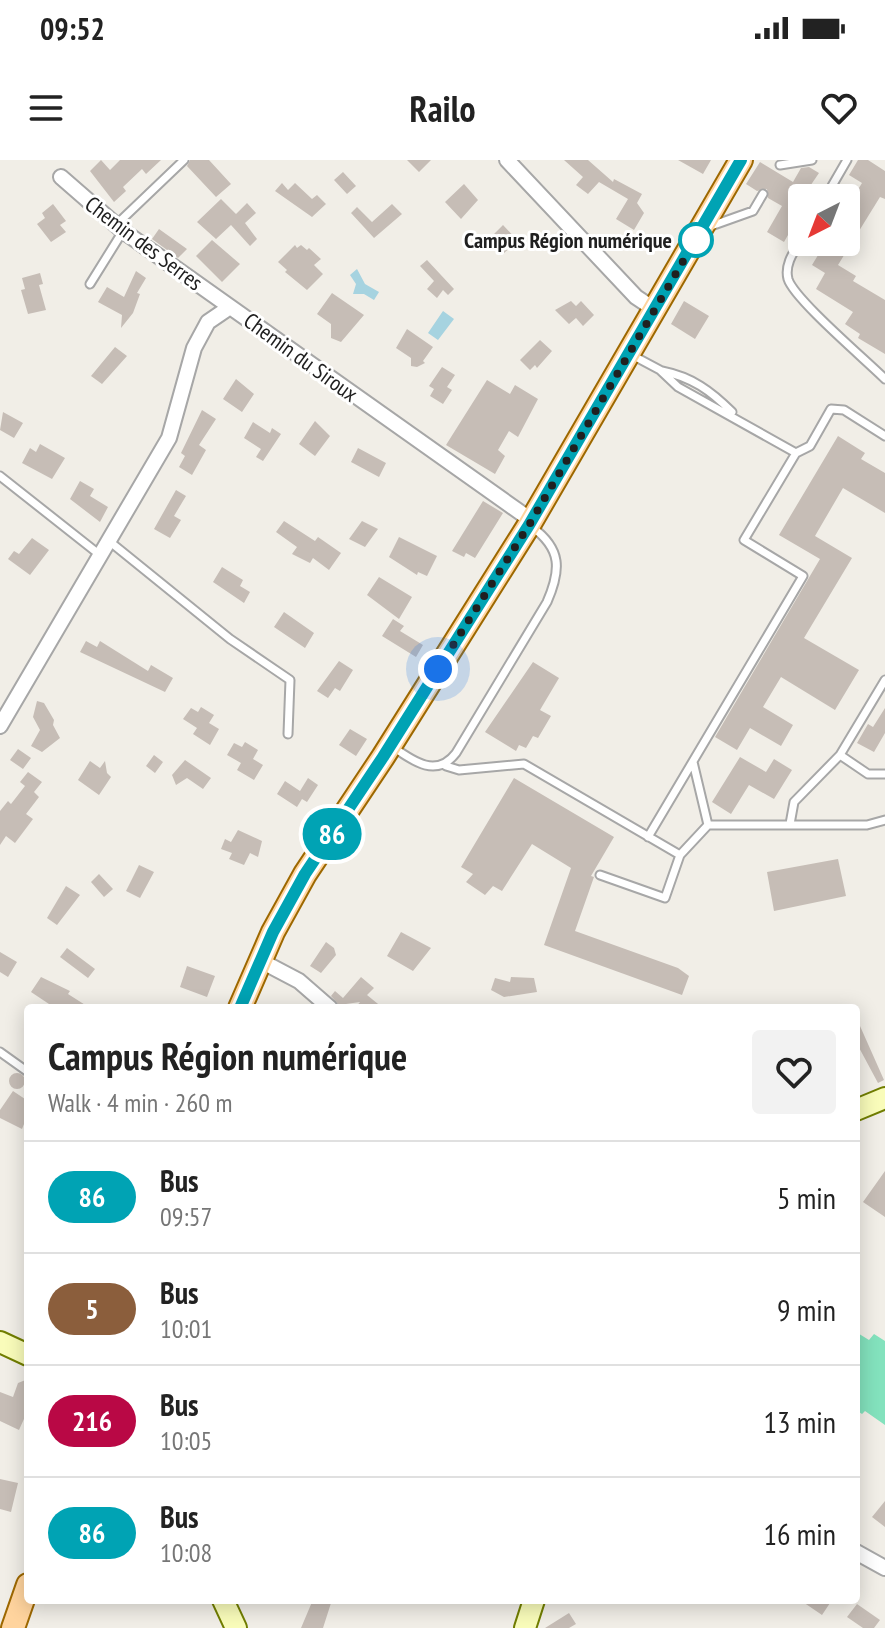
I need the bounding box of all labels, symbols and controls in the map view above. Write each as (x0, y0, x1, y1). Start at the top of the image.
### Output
text: 09:52 (40, 9, 105, 48)
text: Railo (410, 85, 475, 132)
icon: menu (24, 86, 68, 130)
icon: heart (817, 86, 861, 130)
north arrow (788, 184, 860, 256)
map controls (788, 184, 860, 256)
street label: Chemin des Serres (80, 190, 208, 296)
marker: Campus Région numérique (679, 223, 713, 257)
place label: Campus Région numérique (464, 226, 672, 254)
street label: Chemin du Siroux (238, 306, 364, 408)
your location (418, 649, 458, 689)
line badge: 86 (296, 808, 368, 860)
text: 86 (319, 815, 345, 852)
button: heart (752, 1030, 836, 1114)
text: Campus Région numérique (48, 1031, 407, 1080)
text: Walk · 4 min · 260 m (48, 1086, 232, 1119)
text: Bus (160, 1161, 199, 1200)
text: 86 (79, 1178, 105, 1215)
text: 5 min (777, 1178, 836, 1217)
text: 09:57 (160, 1200, 212, 1233)
text: Bus (160, 1273, 199, 1312)
text: 5 (85, 1290, 99, 1327)
text: 9 min (777, 1290, 836, 1329)
text: 10:01 (160, 1312, 212, 1345)
text: Bus (160, 1385, 199, 1424)
text: 216 (72, 1402, 112, 1439)
text: 13 min (763, 1402, 836, 1441)
text: 10:05 (160, 1424, 212, 1457)
text: Bus (160, 1497, 199, 1536)
text: 86 (79, 1514, 105, 1551)
text: 16 min (763, 1514, 836, 1553)
text: 10:08 (160, 1536, 212, 1569)

